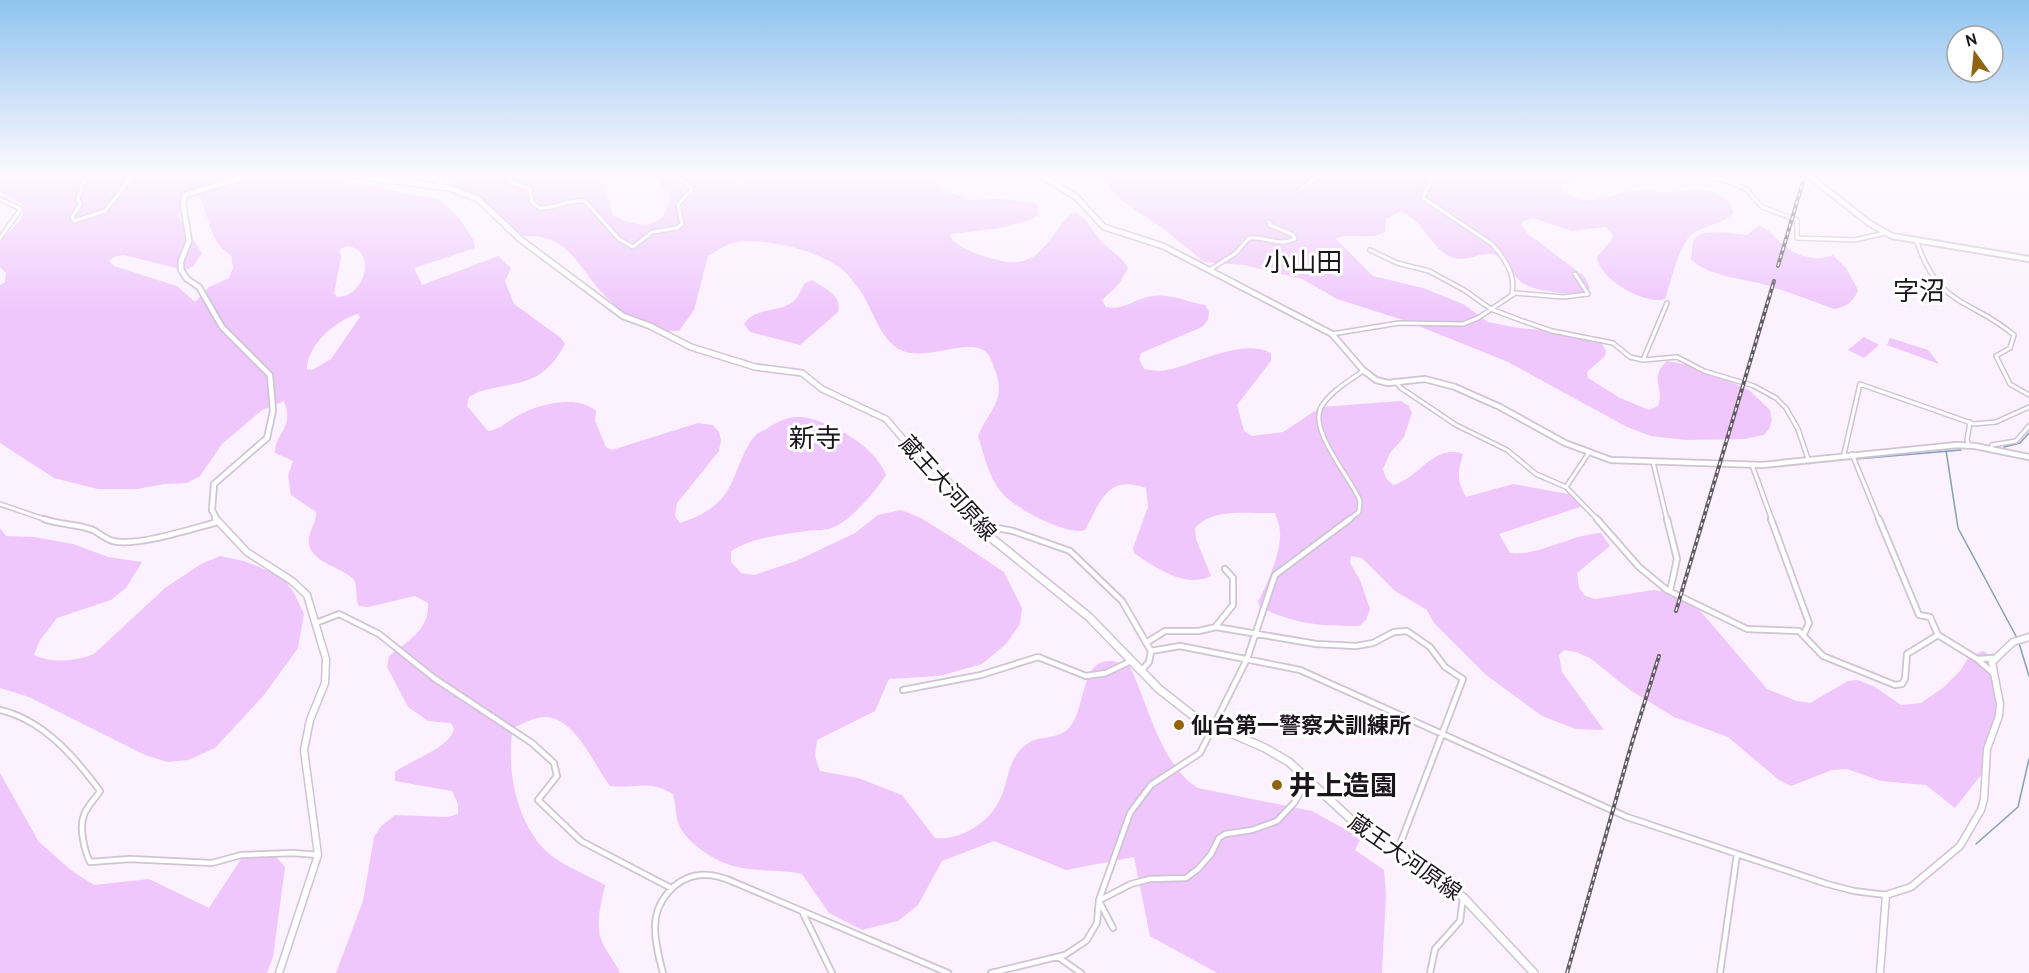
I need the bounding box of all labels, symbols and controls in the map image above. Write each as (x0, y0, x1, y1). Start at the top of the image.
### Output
north arrow (1945, 24, 2005, 84)
text: N (1963, 29, 1979, 51)
district label: 小山田 (1264, 246, 1342, 278)
district label: 字沼 (1893, 275, 1945, 307)
district label: 新寺 (789, 422, 841, 454)
street label: 蔵王大河原線 (894, 430, 1002, 546)
place label: 仙台第一警察犬訓練所 (1191, 712, 1411, 739)
marker: 仙台第一警察犬訓練所 (1172, 718, 1186, 732)
place label: 井上造園 (1289, 769, 1397, 802)
marker: 井上造園 (1270, 778, 1284, 792)
street label: 蔵王大河原線 (1343, 808, 1467, 906)

